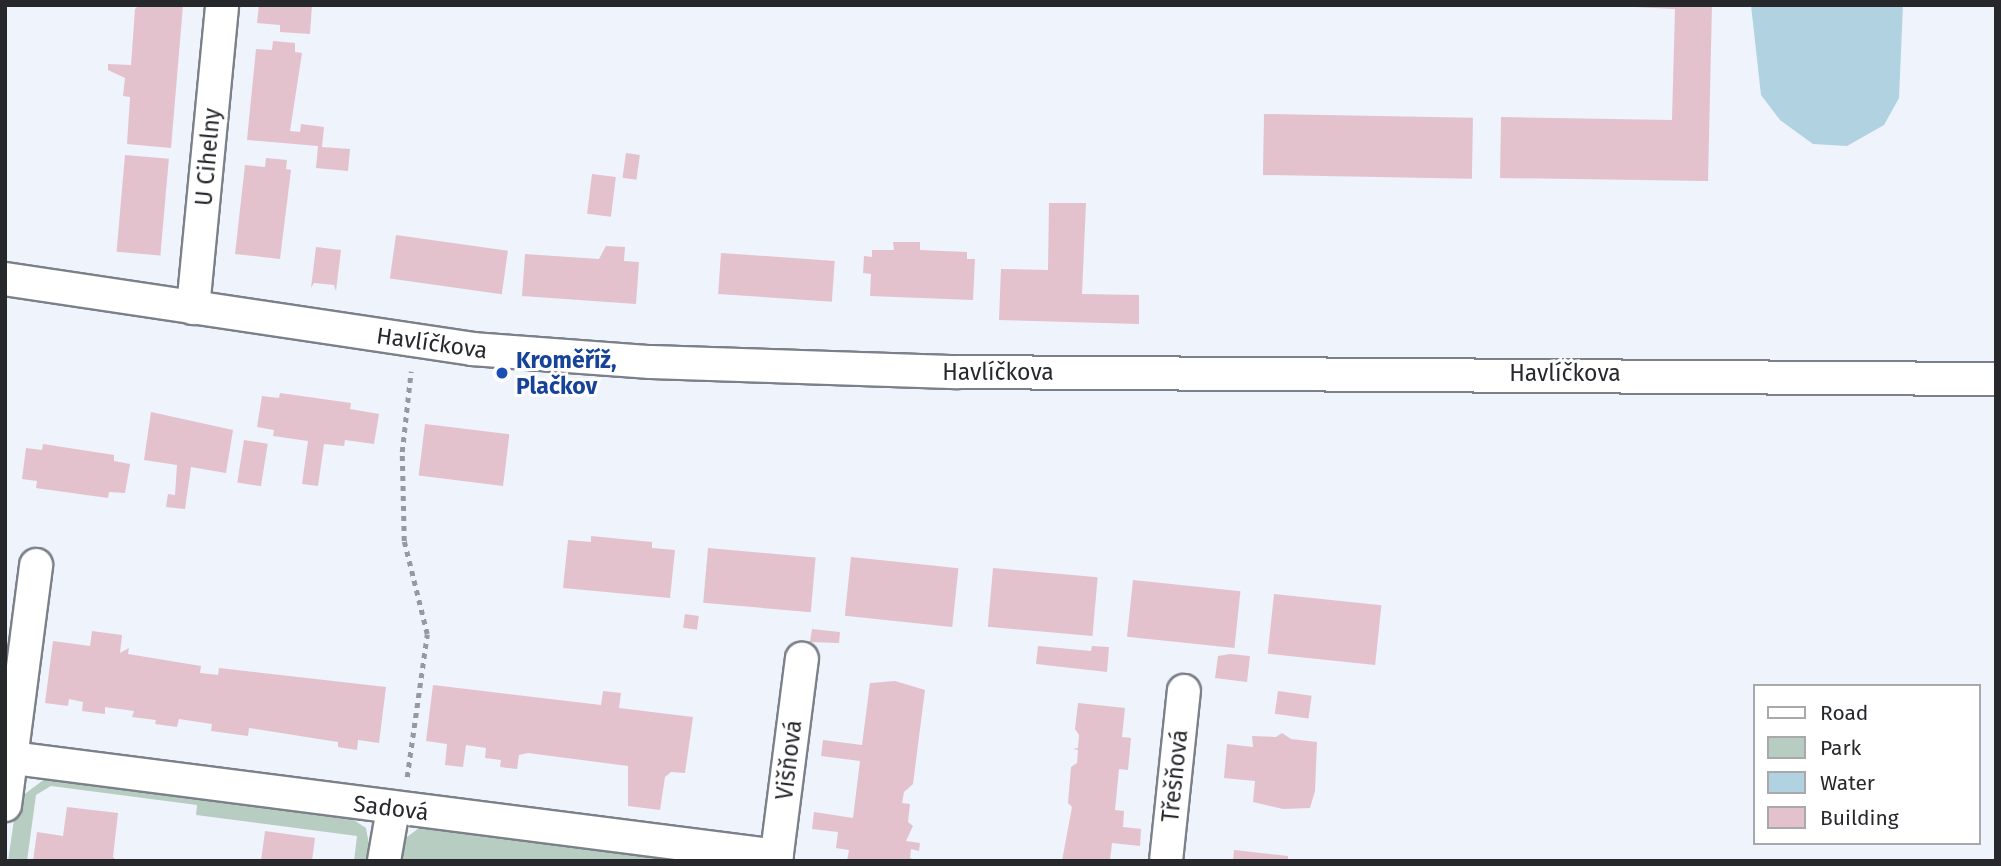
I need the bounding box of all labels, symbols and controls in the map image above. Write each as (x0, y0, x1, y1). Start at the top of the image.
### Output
street label: U Cihelny (190, 107, 226, 207)
street label: Havlíčkova (375, 322, 489, 364)
place label: Kroměříž, Plačkov (516, 346, 616, 400)
street label: Havlíčkova (942, 358, 1054, 386)
street label: Havlíčkova (1509, 359, 1621, 387)
marker: Kroměříž, Plačkov (494, 365, 510, 381)
legend (1752, 684, 1980, 845)
text: Road (1820, 700, 1868, 726)
street label: Višňová (770, 718, 808, 802)
street label: Třešňová (1156, 728, 1194, 824)
text: Park (1820, 735, 1861, 761)
text: Water (1820, 770, 1875, 796)
street label: Sadová (352, 790, 430, 826)
text: Building (1820, 805, 1899, 831)

